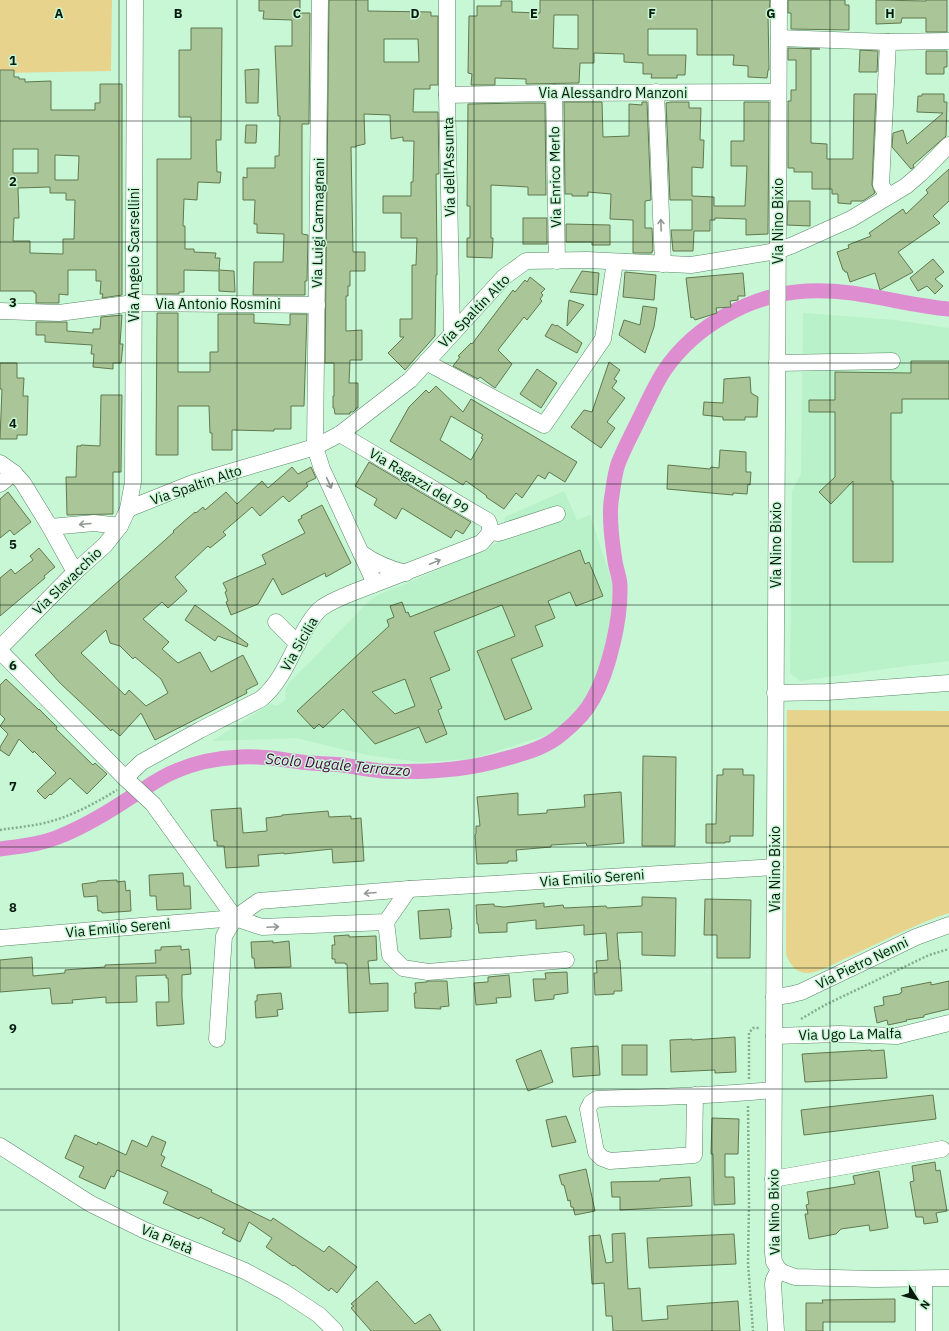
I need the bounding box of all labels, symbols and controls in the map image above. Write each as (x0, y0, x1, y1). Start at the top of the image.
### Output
text: A (55, 5, 64, 22)
text: B (174, 5, 183, 22)
text: C (293, 5, 302, 22)
text: D (410, 5, 420, 22)
text: E (530, 5, 538, 22)
text: F (648, 5, 656, 22)
text: G (766, 5, 776, 22)
text: H (885, 5, 895, 22)
text: 1 (9, 52, 17, 69)
street label: Via Alessandro Manzoni (538, 84, 688, 102)
street label: Via dell'Assunta (439, 116, 459, 217)
street label: Via Enrico Merlo (545, 126, 565, 228)
street label: Via Luigi Carmagnani (308, 158, 328, 288)
text: 2 (9, 173, 17, 190)
street label: Via Nino Bixio (769, 178, 787, 264)
street label: Via Angelo Scarsellini (125, 188, 143, 322)
one-way arrow (657, 219, 665, 232)
street label: Via Spaltin Alto (434, 270, 514, 352)
text: 3 (9, 294, 17, 311)
street label: Via Antonio Rosmini (155, 295, 281, 313)
text: 4 (9, 415, 17, 432)
street label: Via Ragazzi del 99 (366, 444, 472, 518)
street label: Via Spaltin Alto (148, 461, 244, 509)
one-way arrow (326, 477, 333, 489)
street label: Via Nino Bixio (767, 502, 785, 588)
one-way arrow (79, 520, 92, 528)
text: 5 (9, 536, 17, 553)
street label: Via Slavacchio (29, 543, 106, 619)
one-way arrow (428, 557, 440, 565)
street label: Via Sicilia (276, 613, 322, 674)
text: 6 (9, 657, 17, 674)
water label: Scolo Dugale Terrazzo (265, 749, 412, 780)
text: 7 (9, 778, 17, 795)
street label: Via Nino Bixio (766, 826, 784, 912)
street label: Via Emilio Sereni (539, 865, 645, 891)
one-way arrow (364, 889, 377, 896)
text: 8 (9, 899, 17, 916)
street label: Via Emilio Sereni (65, 914, 171, 942)
one-way arrow (266, 923, 279, 931)
street label: Via Pietro Nenni (813, 933, 911, 993)
text: 9 (9, 1020, 17, 1037)
street label: Via Ugo La Malfa (798, 1024, 902, 1044)
street label: Via Nino Bixio (764, 1169, 784, 1255)
street label: Via Pietà (138, 1220, 196, 1258)
north arrow (897, 1279, 937, 1319)
text: N (917, 1298, 933, 1312)

